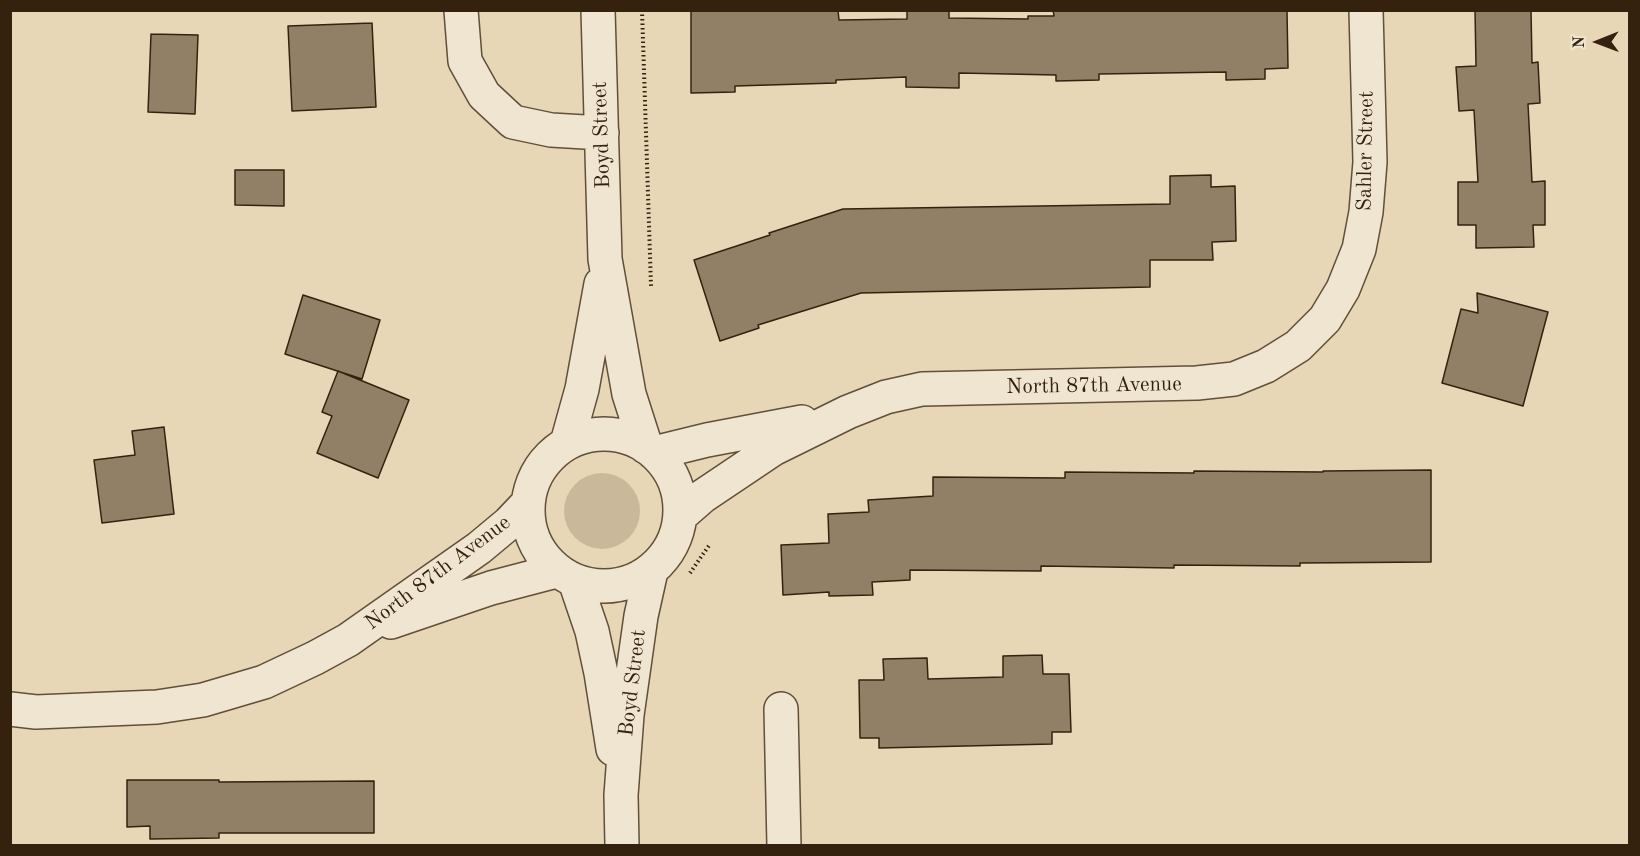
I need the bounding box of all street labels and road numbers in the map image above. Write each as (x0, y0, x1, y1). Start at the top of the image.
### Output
street label: Boyd Street (588, 81, 616, 189)
street label: Sahler Street (1352, 91, 1380, 211)
street label: North 87th Avenue (1006, 372, 1182, 400)
street label: North 87th Avenue (360, 510, 516, 636)
street label: Boyd Street (614, 628, 652, 738)

